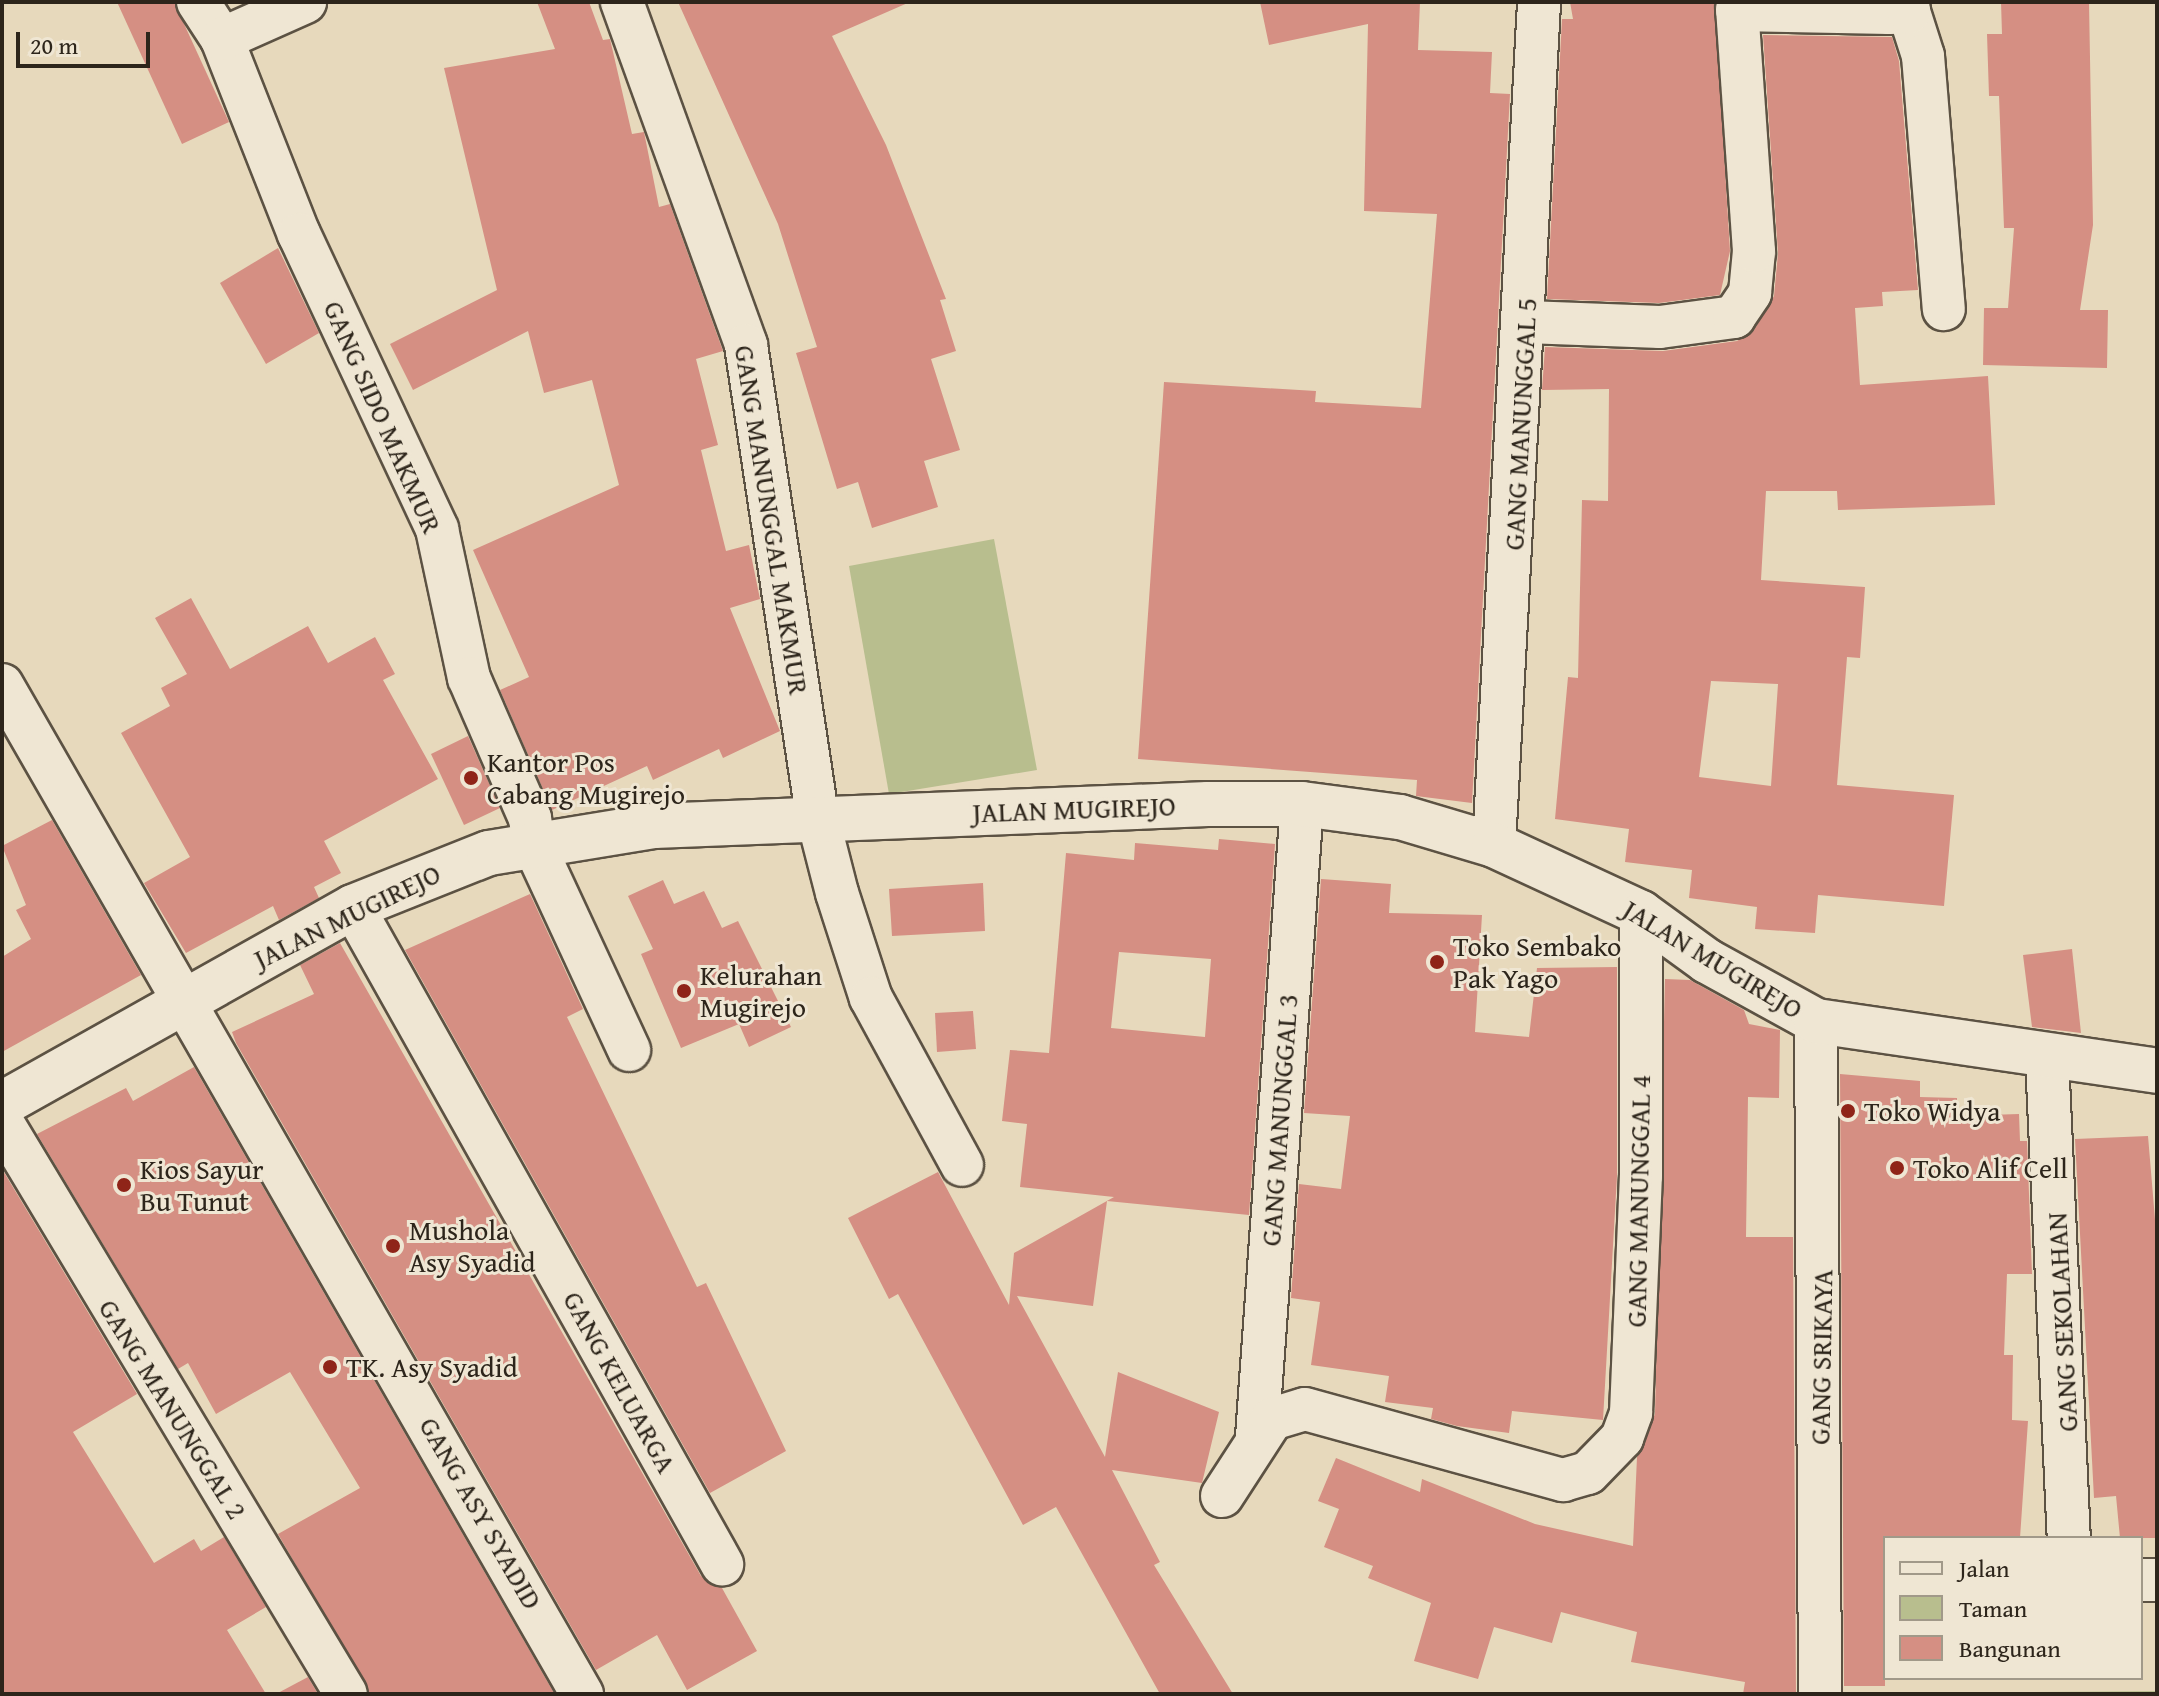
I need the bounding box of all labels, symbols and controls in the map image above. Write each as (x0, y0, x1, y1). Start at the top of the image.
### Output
scale bar (20, 16, 154, 66)
text: 20 m (30, 28, 78, 63)
street label: GANG SIDO MAKMUR (317, 296, 449, 538)
street label: GANG MANUNGGAL 5 (1497, 297, 1543, 551)
street label: GANG MANUNGGAL MAKMUR (728, 343, 816, 697)
place label: Kantor Pos Cabang Mugirejo (487, 745, 685, 811)
marker: Kantor Pos Cabang Mugirejo (462, 769, 480, 787)
street label: JALAN MUGIREJO (972, 789, 1176, 829)
street label: JALAN MUGIREJO (248, 856, 446, 976)
street label: JALAN MUGIREJO (1617, 892, 1809, 1026)
place label: Toko Sembako Pak Yago (1453, 929, 1621, 995)
marker: Toko Sembako Pak Yago (1428, 953, 1446, 971)
place label: Kelurahan Mugirejo (700, 958, 822, 1024)
marker: Kelurahan Mugirejo (675, 982, 693, 1000)
street label: GANG MANUNGGAL 3 (1253, 993, 1305, 1247)
street label: GANG MANUNGGAL 4 (1619, 1074, 1657, 1328)
place label: Toko Widya (1864, 1094, 2000, 1128)
marker: Toko Widya (1839, 1102, 1857, 1120)
place label: Toko Alif Cell (1913, 1151, 2068, 1185)
place label: Kios Sayur Bu Tunut (140, 1152, 264, 1218)
marker: Toko Alif Cell (1888, 1159, 1906, 1177)
marker: Kios Sayur Bu Tunut (115, 1176, 133, 1194)
street label: GANG SEKOLAHAN (2039, 1211, 2085, 1433)
place label: Mushola Asy Syadid (409, 1213, 535, 1279)
marker: Mushola Asy Syadid (384, 1237, 402, 1255)
street label: GANG SRIKAYA (1803, 1269, 1839, 1445)
street label: GANG KELUARGA (556, 1285, 684, 1479)
street label: GANG MANUNGGAL 2 (92, 1293, 254, 1525)
place label: TK. Asy Syadid (346, 1350, 518, 1384)
marker: TK. Asy Syadid (321, 1358, 339, 1376)
street label: GANG ASY SYADID (412, 1411, 550, 1615)
legend (1883, 1536, 2143, 1680)
text: Jalan (1959, 1551, 2009, 1586)
text: Taman (1959, 1591, 2027, 1626)
text: Bangunan (1959, 1631, 2061, 1666)

